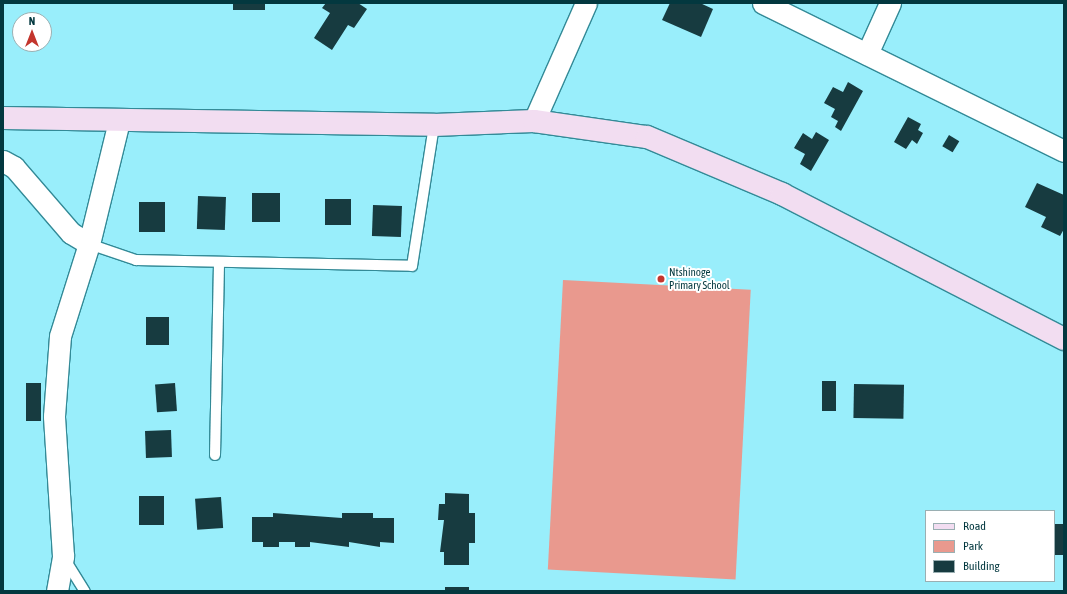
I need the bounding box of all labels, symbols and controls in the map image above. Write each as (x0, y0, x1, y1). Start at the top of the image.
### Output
north arrow (12, 12, 52, 52)
text: N (29, 15, 35, 27)
place label: Ntshinoge Primary School (669, 266, 730, 292)
marker: Ntshinoge Primary School (656, 274, 666, 284)
legend (925, 510, 1055, 582)
text: Road (963, 519, 986, 533)
text: Park (963, 539, 983, 553)
text: Building (963, 559, 1000, 573)

